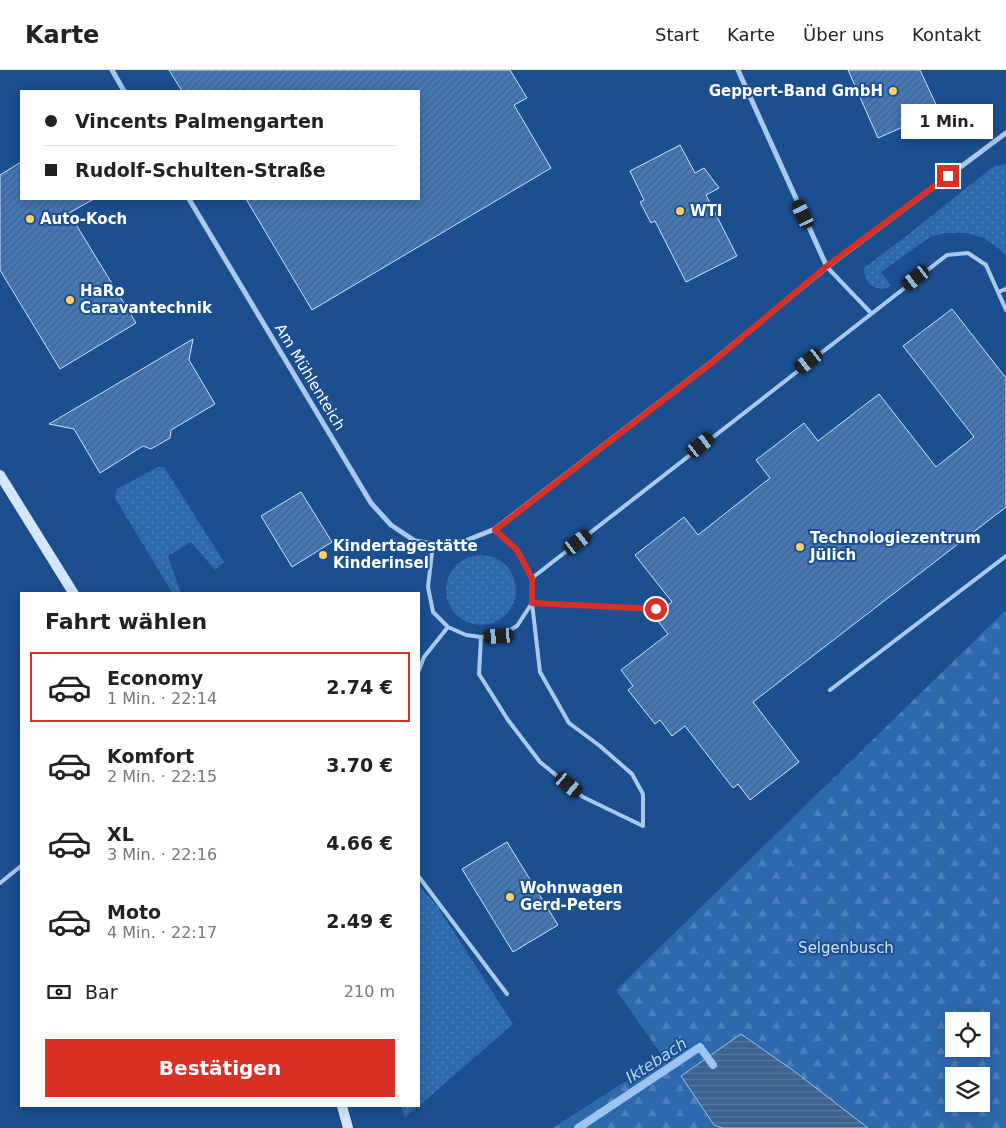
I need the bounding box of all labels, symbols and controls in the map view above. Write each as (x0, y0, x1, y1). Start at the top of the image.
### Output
text: Karte (25, 21, 99, 49)
text: Start (655, 24, 699, 45)
text: Karte (727, 24, 775, 45)
text: Über uns (803, 24, 884, 45)
text: Kontakt (912, 24, 981, 45)
place label: Geppert-Band GmbH (709, 82, 883, 100)
marker: Geppert-Band GmbH (887, 85, 899, 97)
callout: 1 Min. (902, 104, 994, 138)
text: Vincents Palmengarten (75, 110, 324, 132)
text: 1 Min. (919, 112, 975, 131)
text: Rudolf-Schulten-Straße (75, 159, 326, 181)
route end (937, 165, 959, 187)
car (789, 197, 816, 231)
place label: WTI (690, 202, 722, 220)
marker: WTI (674, 205, 686, 217)
place label: Auto-Koch (40, 210, 127, 228)
marker: Auto-Koch (24, 213, 36, 225)
car (899, 263, 932, 293)
place label: HaRo Caravantechnik (80, 282, 213, 317)
marker: HaRo Caravantechnik (64, 294, 76, 306)
street label: Am Mühlenteich (271, 320, 349, 434)
car (792, 346, 825, 376)
car (684, 430, 717, 460)
car (561, 527, 594, 557)
place label: Technologiezentrum Jülich (809, 529, 981, 564)
place label: Kindertagestätte Kinderinsel (333, 537, 478, 572)
marker: Technologiezentrum Jülich (794, 541, 806, 553)
marker: Kindertagestätte Kinderinsel (317, 549, 329, 561)
route start (645, 598, 667, 620)
text: Fahrt wählen (45, 609, 207, 634)
car (483, 627, 514, 645)
icon: car (47, 665, 92, 710)
text: Economy (107, 667, 203, 689)
text: 2.74 € (326, 676, 393, 698)
text: 1 Min. · 22:14 (107, 689, 217, 708)
icon: car (47, 743, 92, 788)
text: Komfort (107, 745, 194, 767)
text: 3.70 € (326, 754, 393, 776)
text: 2 Min. · 22:15 (107, 767, 217, 786)
car (552, 770, 585, 800)
icon: car (47, 821, 92, 866)
text: XL (107, 823, 134, 845)
text: 4.66 € (326, 832, 393, 854)
text: 3 Min. · 22:16 (107, 845, 217, 864)
place label: Wohnwagen Gerd-Peters (520, 879, 623, 914)
marker: Wohnwagen Gerd-Peters (504, 891, 516, 903)
icon: car (47, 899, 92, 944)
text: Moto (107, 901, 161, 923)
text: 2.49 € (326, 910, 393, 932)
text: 4 Min. · 22:17 (107, 923, 217, 942)
park label: Selgenbusch (798, 939, 894, 957)
icon: cash (45, 978, 73, 1006)
text: Bar (85, 981, 118, 1003)
text: 210 m (344, 982, 395, 1001)
map controls (945, 1012, 990, 1112)
button: locate (945, 1012, 990, 1057)
water label: Iktebach (622, 1034, 690, 1087)
button: Bestätigen (45, 1039, 395, 1097)
button: layers (945, 1067, 990, 1112)

